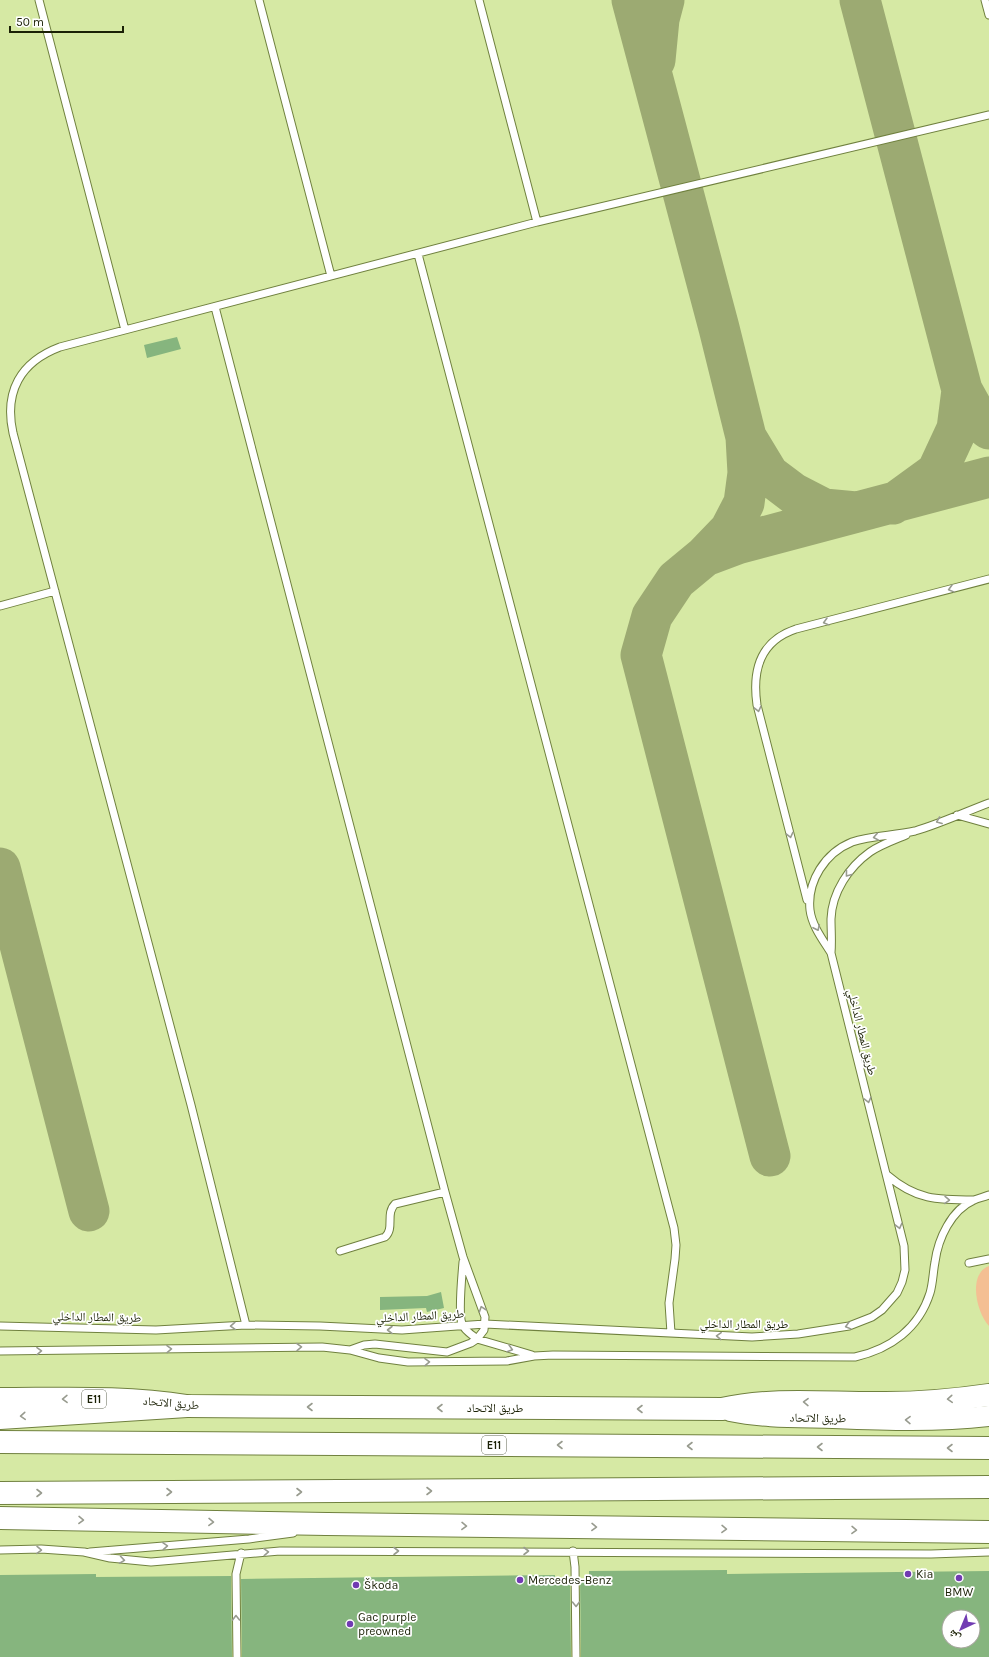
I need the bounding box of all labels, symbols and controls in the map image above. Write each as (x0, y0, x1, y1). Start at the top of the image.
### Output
scale bar (10, 8, 123, 34)
text: 50 m (16, 15, 44, 29)
one-way arrow (948, 584, 955, 592)
one-way arrow (822, 617, 829, 625)
one-way arrow (753, 706, 762, 713)
one-way arrow (936, 817, 943, 825)
one-way arrow (785, 832, 794, 839)
one-way arrow (873, 832, 880, 841)
one-way arrow (846, 869, 853, 876)
one-way arrow (812, 924, 820, 932)
street label: طريق المطار الداخلي (842, 987, 880, 1078)
one-way arrow (864, 1096, 872, 1103)
one-way arrow (944, 1196, 950, 1204)
one-way arrow (894, 1222, 903, 1229)
one-way arrow (478, 1305, 486, 1312)
street label: طريق المطار الداخلي (375, 1307, 465, 1328)
street label: طريق المطار الداخلي (53, 1309, 142, 1328)
street label: طريق المطار الداخلي (700, 1317, 788, 1334)
one-way arrow (844, 1321, 851, 1330)
one-way arrow (229, 1322, 236, 1331)
one-way arrow (387, 1326, 393, 1334)
one-way arrow (716, 1331, 722, 1340)
one-way arrow (296, 1343, 302, 1351)
one-way arrow (506, 1344, 513, 1353)
one-way arrow (166, 1345, 172, 1353)
one-way arrow (36, 1347, 42, 1355)
one-way arrow (424, 1358, 430, 1366)
road number: E11 (82, 1390, 106, 1408)
one-way arrow (62, 1394, 68, 1403)
street label: طريق الاتحاد (142, 1394, 200, 1413)
one-way arrow (947, 1395, 953, 1404)
one-way arrow (803, 1398, 809, 1407)
street label: طريق الاتحاد (467, 1401, 523, 1415)
one-way arrow (307, 1403, 313, 1411)
one-way arrow (437, 1403, 443, 1412)
one-way arrow (637, 1405, 643, 1413)
street label: طريق الاتحاد (790, 1411, 847, 1426)
one-way arrow (20, 1412, 26, 1421)
one-way arrow (905, 1416, 911, 1424)
road number: E11 (482, 1436, 506, 1454)
one-way arrow (557, 1441, 563, 1449)
one-way arrow (687, 1442, 693, 1450)
one-way arrow (817, 1443, 823, 1451)
one-way arrow (947, 1444, 953, 1452)
one-way arrow (426, 1487, 432, 1495)
one-way arrow (166, 1488, 172, 1496)
one-way arrow (296, 1488, 302, 1496)
one-way arrow (36, 1489, 42, 1497)
one-way arrow (78, 1516, 84, 1524)
one-way arrow (208, 1518, 214, 1526)
one-way arrow (461, 1522, 467, 1530)
one-way arrow (591, 1523, 597, 1532)
one-way arrow (721, 1525, 727, 1533)
one-way arrow (851, 1526, 857, 1535)
one-way arrow (162, 1541, 168, 1550)
one-way arrow (36, 1546, 42, 1554)
one-way arrow (263, 1547, 269, 1556)
one-way arrow (393, 1547, 399, 1555)
one-way arrow (523, 1547, 529, 1555)
one-way arrow (119, 1555, 126, 1564)
place label: Kia (916, 1567, 933, 1581)
marker: Kia (903, 1569, 913, 1579)
place label: Mercedes-Benz (528, 1573, 612, 1587)
marker: BMW (954, 1573, 964, 1583)
marker: Mercedes-Benz (515, 1575, 525, 1585)
place label: Škoda (364, 1577, 398, 1592)
marker: Škoda (351, 1580, 361, 1590)
place label: BMW (945, 1585, 973, 1599)
one-way arrow (572, 1601, 580, 1607)
north arrow (941, 1609, 981, 1649)
place label: Gac purple preowned (358, 1610, 417, 1638)
one-way arrow (232, 1615, 240, 1621)
marker: Gac purple preowned (345, 1619, 355, 1629)
text: ش (945, 1626, 964, 1645)

